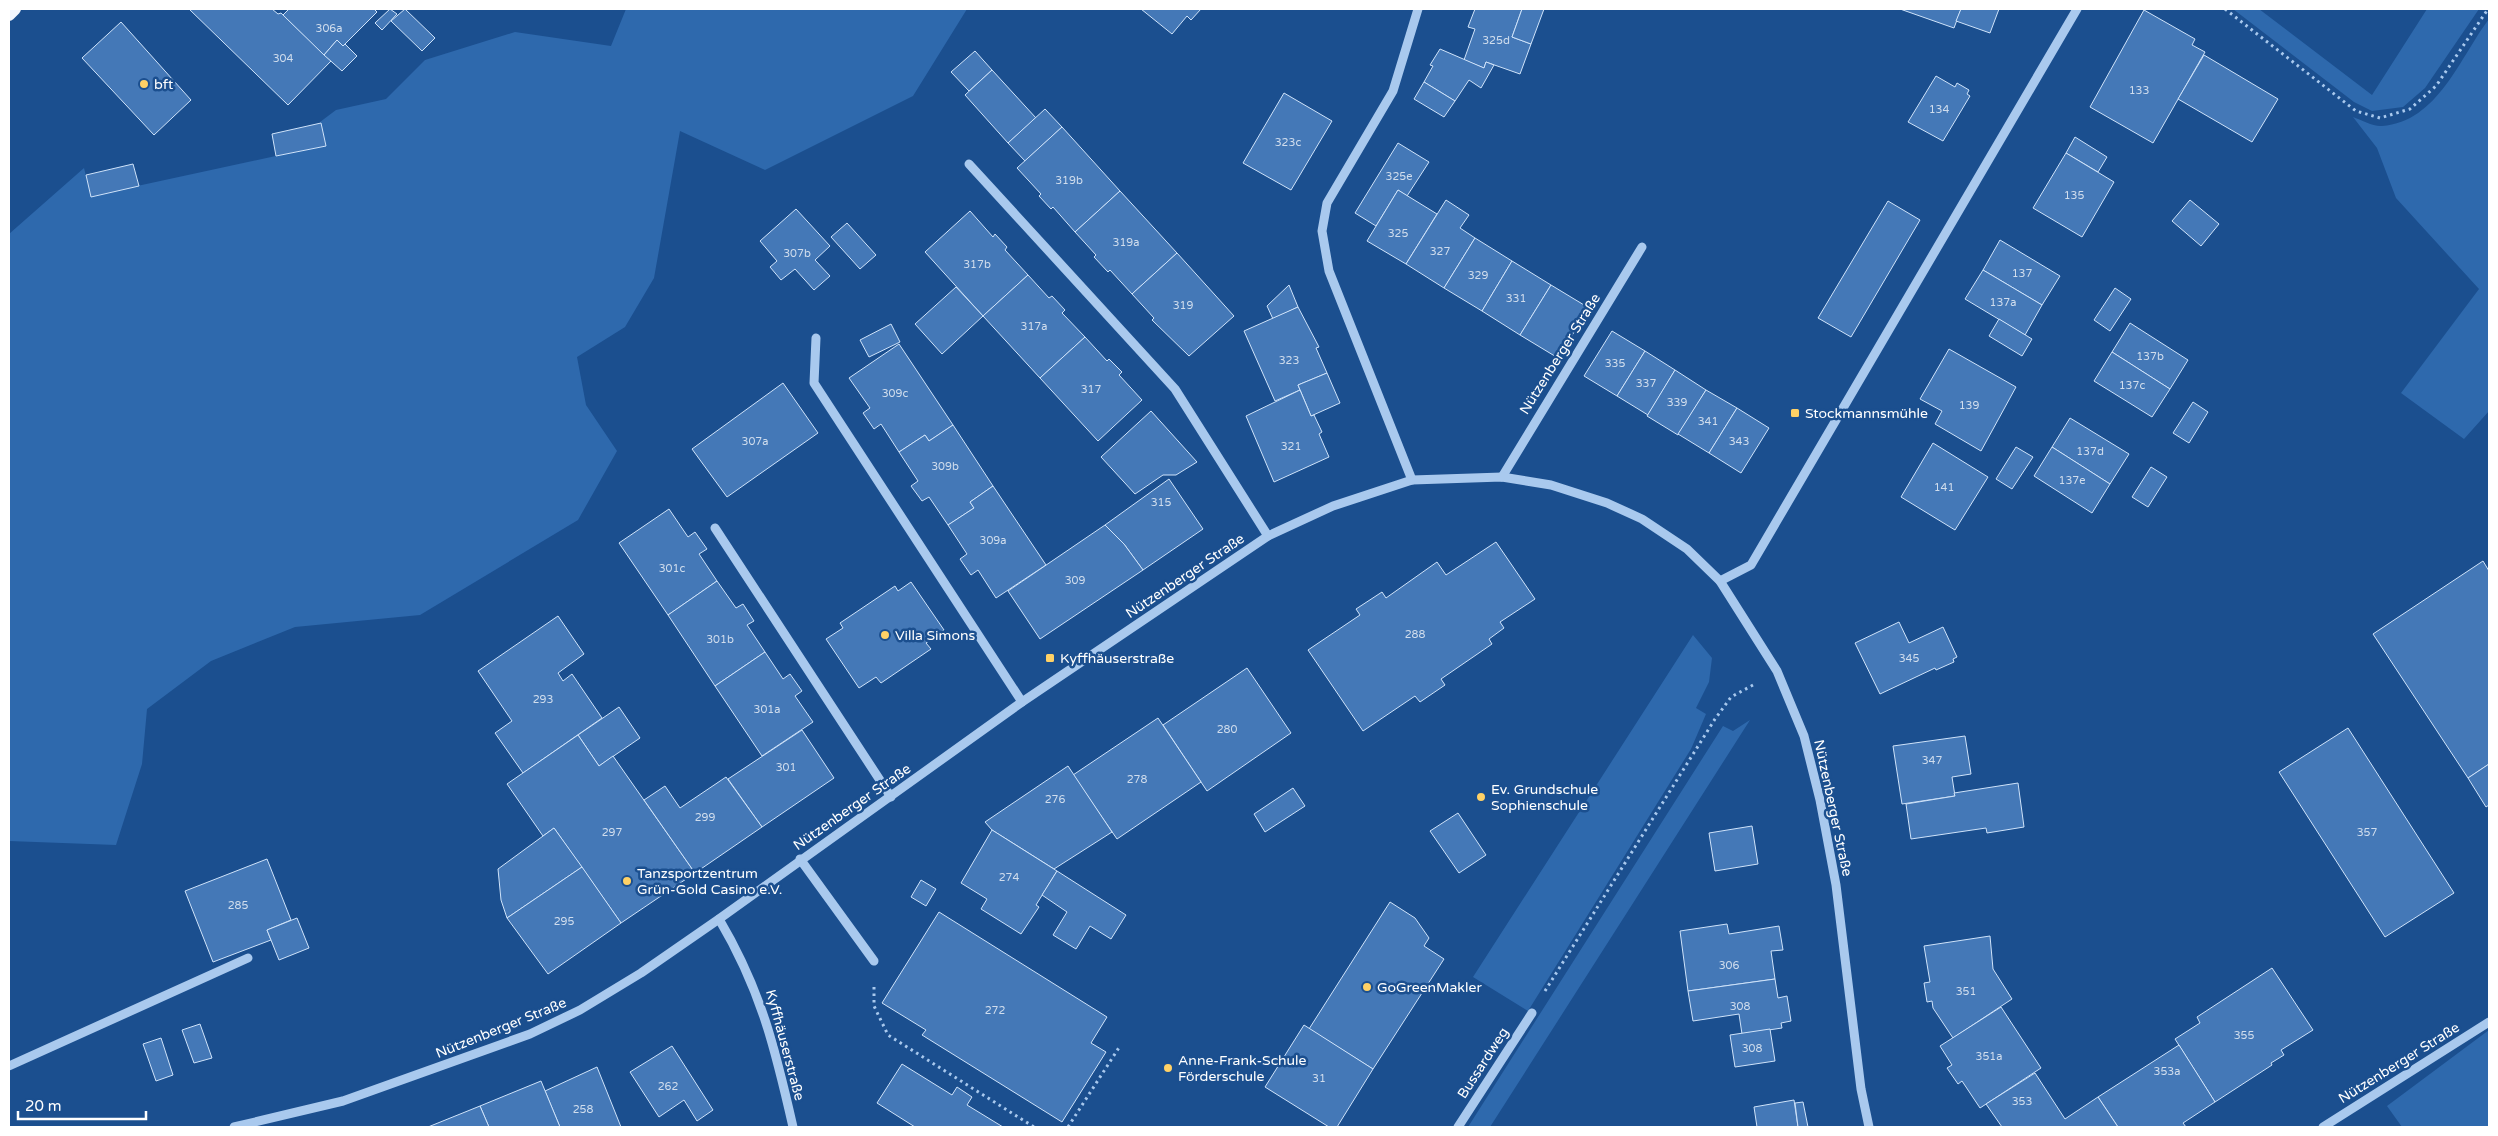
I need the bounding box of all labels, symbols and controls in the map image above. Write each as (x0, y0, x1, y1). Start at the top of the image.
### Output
house number: 306a (316, 22, 342, 35)
house number: 325d (1482, 34, 1510, 47)
house number: 304 (273, 52, 293, 65)
place label: bft (154, 76, 174, 93)
marker: bft (138, 78, 150, 90)
house number: 133 (2129, 84, 2149, 97)
house number: 134 (1929, 103, 1949, 116)
house number: 323c (1275, 136, 1301, 149)
house number: 325e (1386, 170, 1412, 183)
house number: 319b (1055, 174, 1083, 187)
house number: 135 (2064, 189, 2084, 202)
house number: 325 (1388, 227, 1408, 240)
house number: 319a (1113, 236, 1139, 249)
house number: 327 (1430, 245, 1450, 258)
house number: 307b (783, 247, 811, 260)
house number: 317b (963, 258, 991, 271)
house number: 137 (2012, 267, 2032, 280)
house number: 329 (1468, 269, 1488, 282)
street label: Nützenberger Straße (1516, 290, 1604, 418)
house number: 331 (1506, 292, 1526, 305)
house number: 137a (1990, 296, 2016, 309)
house number: 319 (1173, 299, 1193, 312)
house number: 317a (1021, 320, 1047, 333)
house number: 137b (2136, 350, 2164, 363)
house number: 323 (1279, 354, 1299, 367)
house number: 335 (1605, 357, 1625, 370)
house number: 337 (1636, 377, 1656, 390)
house number: 137c (2119, 379, 2145, 392)
house number: 317 (1081, 383, 1101, 396)
house number: 309c (882, 387, 908, 400)
house number: 339 (1667, 396, 1687, 409)
house number: 139 (1959, 399, 1979, 412)
place label: Stockmannsmühle (1805, 405, 1928, 422)
marker: Stockmannsmühle (1789, 407, 1801, 419)
house number: 341 (1698, 415, 1718, 428)
house number: 307a (742, 435, 768, 448)
house number: 343 (1729, 435, 1749, 448)
house number: 321 (1281, 440, 1301, 453)
house number: 137d (2076, 445, 2104, 458)
house number: 309b (931, 460, 959, 473)
house number: 137e (2059, 474, 2085, 487)
house number: 141 (1934, 481, 1954, 494)
house number: 315 (1151, 496, 1171, 509)
street label: Nützenberger Straße (1122, 530, 1248, 622)
house number: 309a (980, 534, 1006, 547)
house number: 301c (659, 562, 685, 575)
house number: 309 (1065, 574, 1085, 587)
place label: Villa Simons (895, 627, 975, 644)
house number: 288 (1405, 628, 1425, 641)
marker: Villa Simons (879, 629, 891, 641)
house number: 301b (706, 633, 734, 646)
place label: Kyffhäuserstraße (1060, 650, 1174, 667)
marker: Kyffhäuserstraße (1044, 652, 1056, 664)
house number: 345 (1899, 652, 1919, 665)
house number: 293 (533, 693, 553, 706)
house number: 301a (754, 703, 780, 716)
house number: 280 (1217, 723, 1237, 736)
street label: Nützenberger Straße (1810, 738, 1856, 878)
house number: 347 (1922, 754, 1942, 767)
street label: Nützenberger Straße (790, 760, 914, 854)
house number: 301 (776, 761, 796, 774)
house number: 278 (1127, 773, 1147, 786)
place label: Ev. Grundschule Sophienschule (1491, 781, 1598, 814)
marker: Ev. Grundschule Sophienschule (1475, 791, 1487, 803)
house number: 276 (1045, 793, 1065, 806)
house number: 299 (695, 811, 715, 824)
house number: 297 (602, 826, 622, 839)
house number: 357 (2357, 826, 2377, 839)
place label: Tanzsportzentrum Grün-Gold Casino e.V. (637, 865, 782, 898)
house number: 274 (999, 871, 1019, 884)
marker: Tanzsportzentrum Grün-Gold Casino e.V. (621, 875, 633, 887)
house number: 285 (228, 899, 248, 912)
house number: 295 (554, 915, 574, 928)
house number: 306 (1719, 959, 1739, 972)
place label: GoGreenMakler (1377, 979, 1482, 996)
marker: GoGreenMakler (1361, 981, 1373, 993)
house number: 351 (1956, 985, 1976, 998)
street label: Kyffhäuserstraße (762, 988, 808, 1102)
street label: Nützenberger Straße (433, 994, 569, 1062)
house number: 308 (1730, 1000, 1750, 1013)
house number: 272 (985, 1004, 1005, 1017)
street label: Nützenberger Straße (2335, 1019, 2463, 1107)
street label: Bussardweg (1454, 1024, 1512, 1102)
house number: 355 (2234, 1029, 2254, 1042)
house number: 308 (1742, 1042, 1762, 1055)
house number: 351a (1976, 1050, 2002, 1063)
place label: Anne-Frank-Schule Förderschule (1178, 1052, 1307, 1085)
marker: Anne-Frank-Schule Förderschule (1162, 1062, 1174, 1074)
house number: 353a (2154, 1065, 2180, 1078)
house number: 31 (1312, 1072, 1326, 1085)
house number: 262 (658, 1080, 678, 1093)
scale bar (18, 1088, 145, 1120)
house number: 353 (2012, 1095, 2032, 1108)
text: 20 m (25, 1097, 62, 1115)
house number: 258 (573, 1103, 593, 1116)

